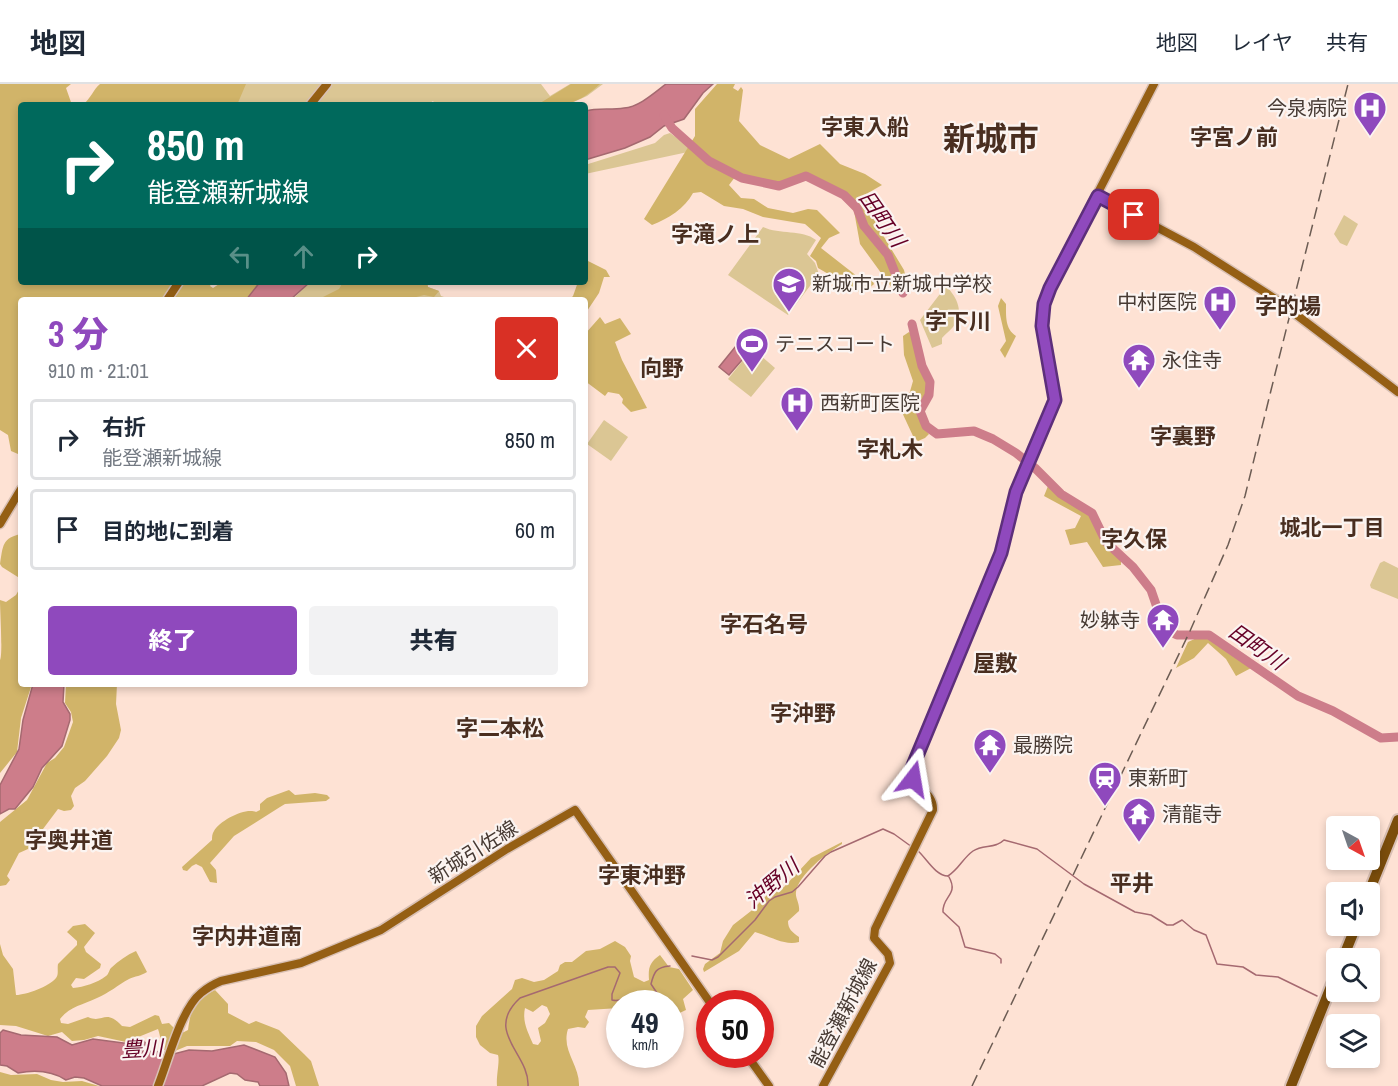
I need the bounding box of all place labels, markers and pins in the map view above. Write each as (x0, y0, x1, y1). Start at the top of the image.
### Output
hospital icon: 今泉病院 (1352, 90, 1388, 137)
place label: 今泉病院 (1267, 94, 1347, 121)
pin (1108, 189, 1159, 240)
school or university icon: 新城市立新城中学校 (771, 266, 807, 313)
place label: 新城市立新城中学校 (812, 270, 992, 297)
hospital icon: 中村医院 (1202, 284, 1238, 331)
place label: 中村医院 (1117, 288, 1197, 315)
sports icon: テニスコート (734, 326, 770, 373)
place label: テニスコート (775, 330, 895, 357)
temple icon: 永住寺 (1121, 342, 1157, 389)
place label: 永住寺 (1162, 346, 1222, 373)
hospital icon: 西新町医院 (779, 385, 815, 432)
place label: 西新町医院 (820, 389, 920, 416)
temple icon: 妙躰寺 (1145, 602, 1181, 649)
place label: 妙躰寺 (1080, 606, 1140, 633)
temple icon: 最勝院 (972, 727, 1008, 774)
place label: 最勝院 (1013, 731, 1073, 758)
station icon: 東新町 (1087, 760, 1123, 807)
place label: 東新町 (1128, 764, 1188, 791)
temple icon: 清龍寺 (1121, 796, 1157, 843)
place label: 清龍寺 (1162, 800, 1222, 827)

